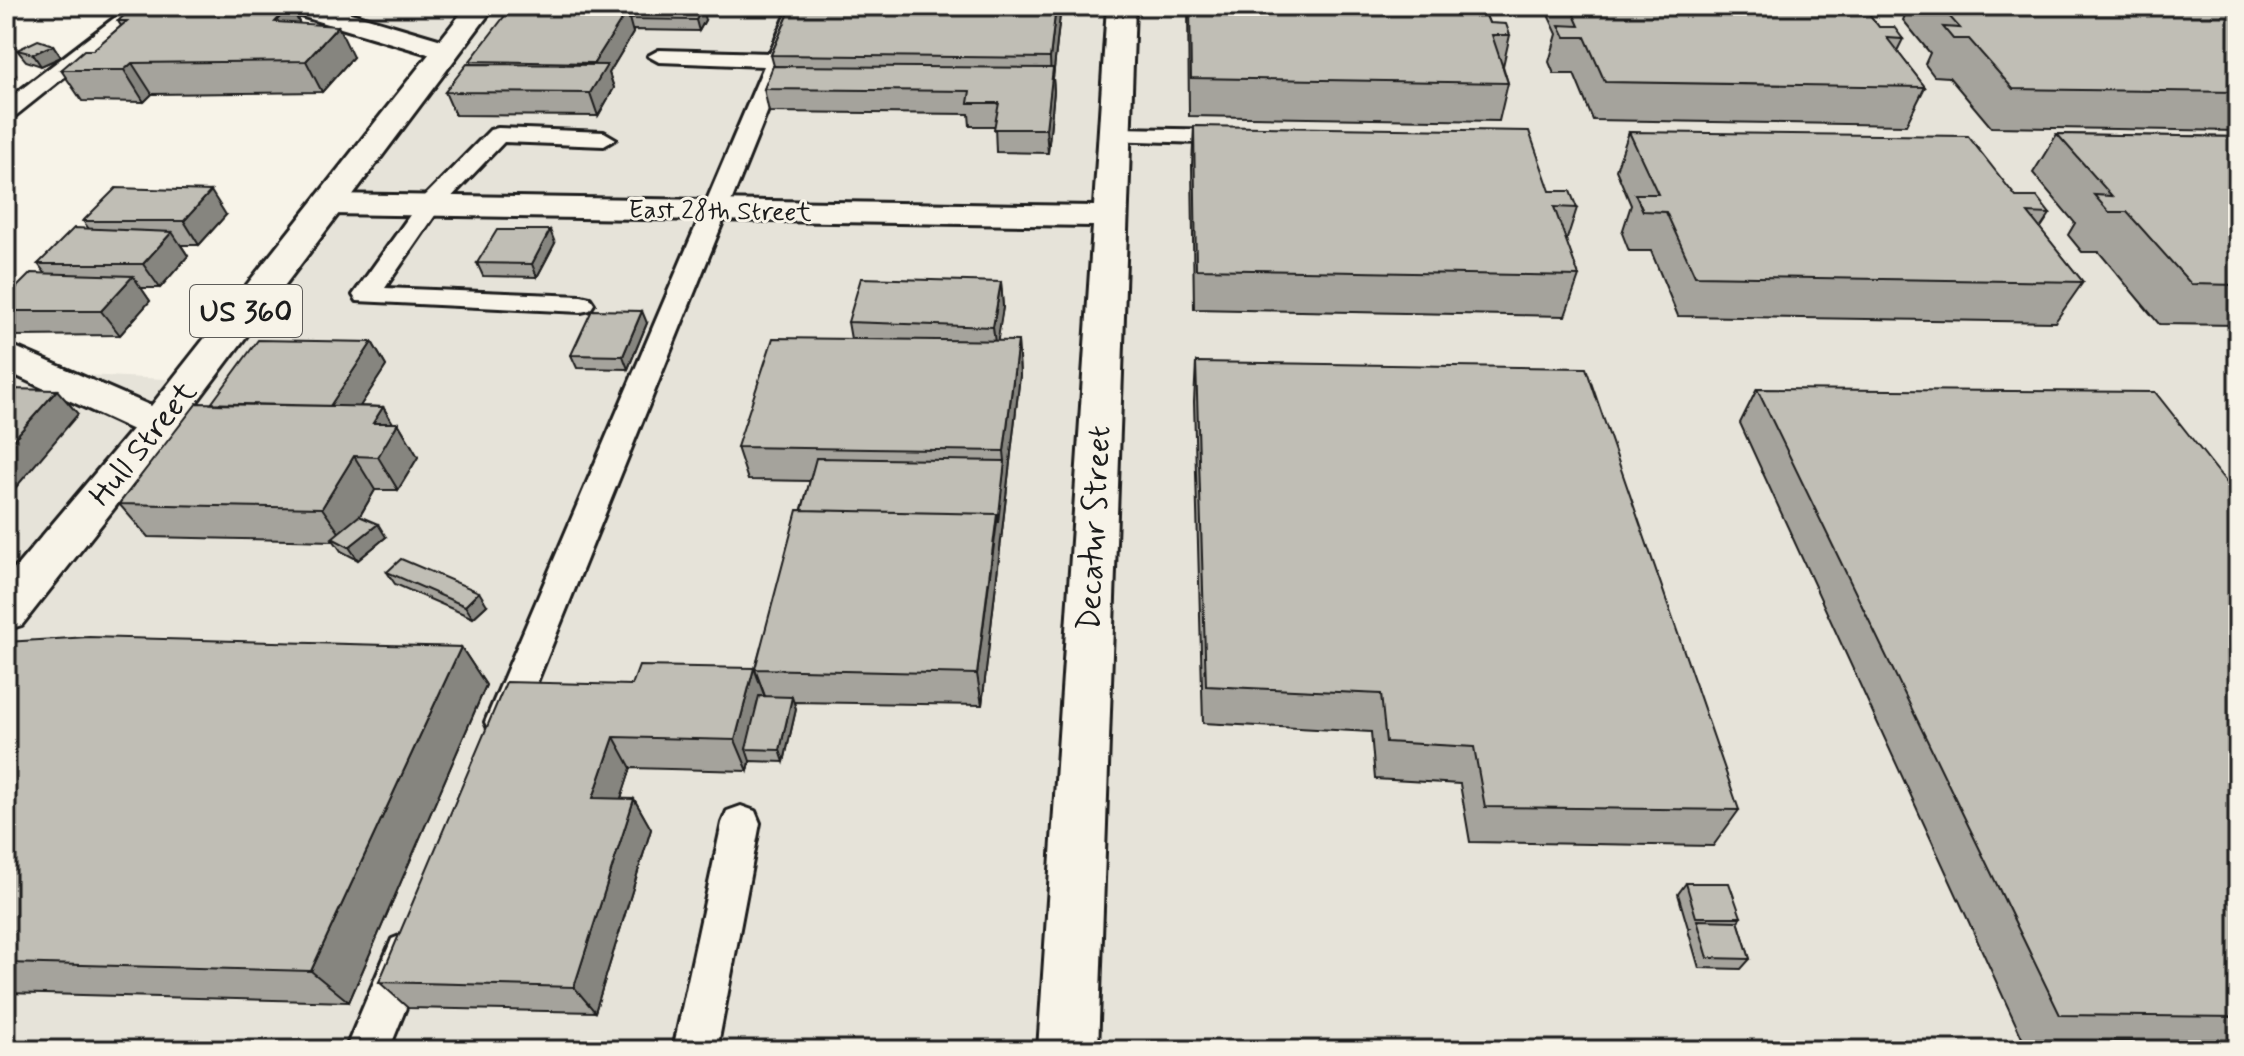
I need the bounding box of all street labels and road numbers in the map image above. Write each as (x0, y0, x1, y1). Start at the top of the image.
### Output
street label: East 28th Street (628, 193, 812, 231)
road number: US 360 (190, 285, 302, 337)
street label: Hull Street (80, 373, 207, 516)
street label: Decatur Street (1069, 424, 1121, 632)

